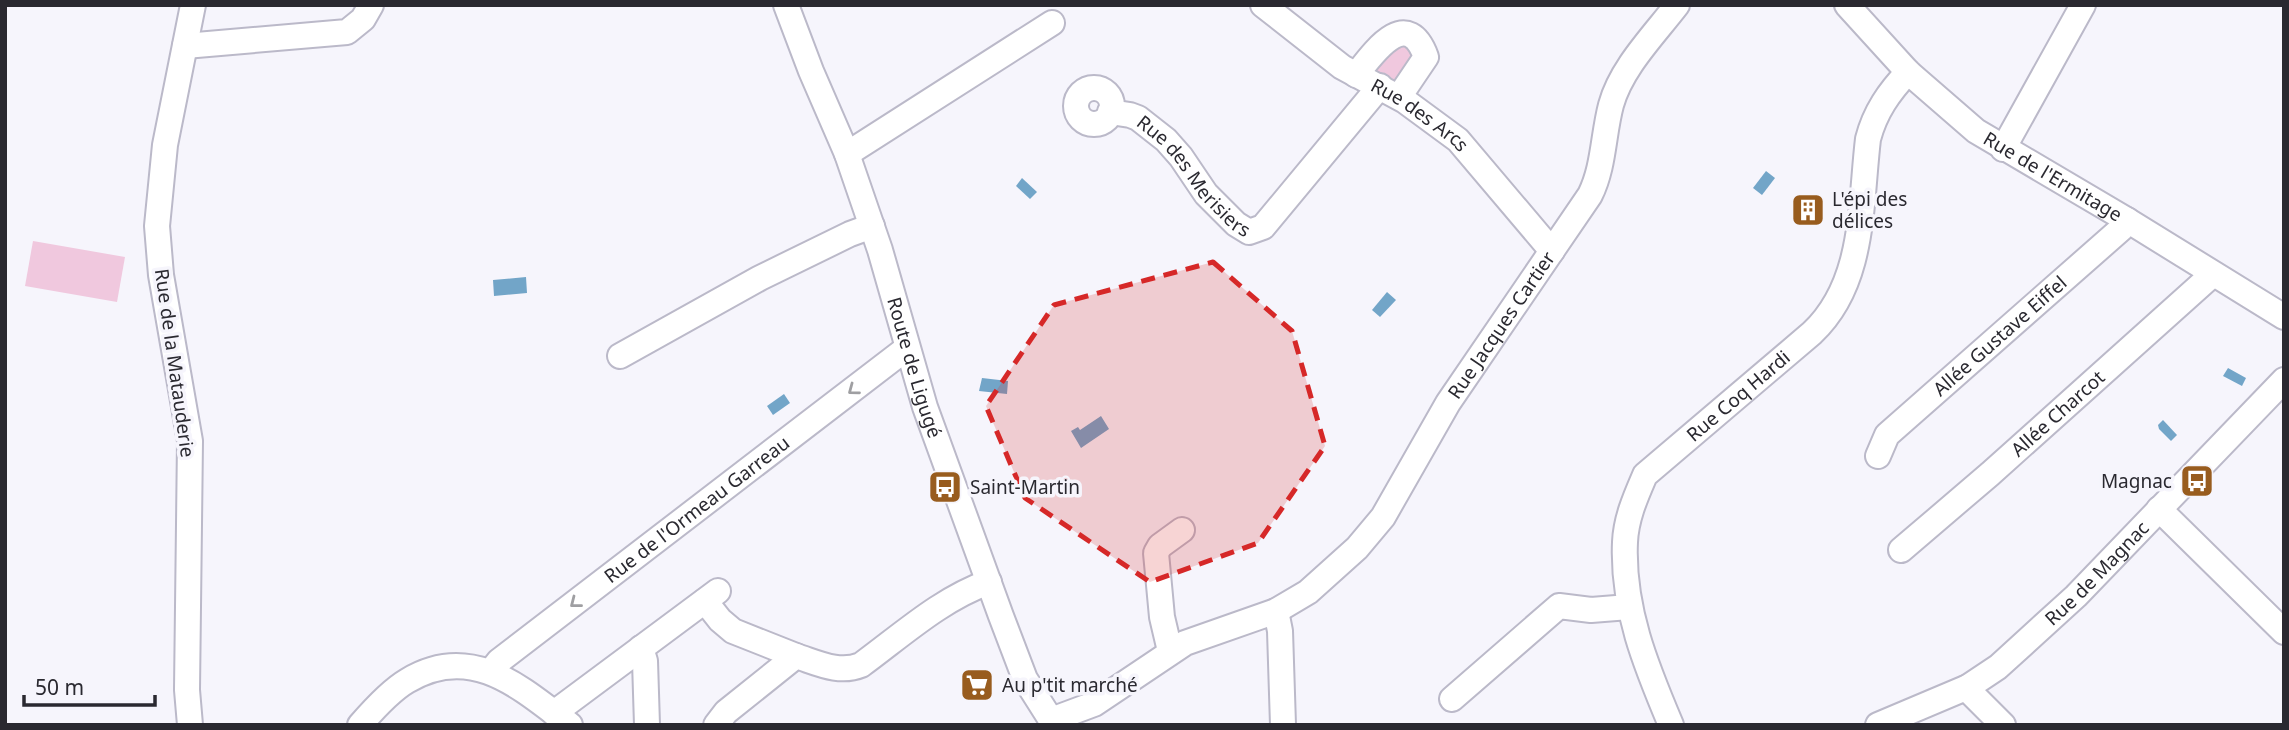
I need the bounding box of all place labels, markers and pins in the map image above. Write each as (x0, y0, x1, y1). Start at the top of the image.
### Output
place label: L'épi des délices (1832, 186, 1907, 234)
building icon: L'épi des délices (1789, 191, 1827, 229)
bus stop icon: Magnac (2178, 462, 2216, 500)
bus stop icon: Saint-Martin (926, 468, 964, 506)
place label: Magnac (2101, 468, 2172, 494)
place label: Saint-Martin (970, 474, 1080, 500)
supermarket icon: Au p'tit marché (958, 666, 996, 704)
place label: Au p'tit marché (1002, 672, 1138, 698)

